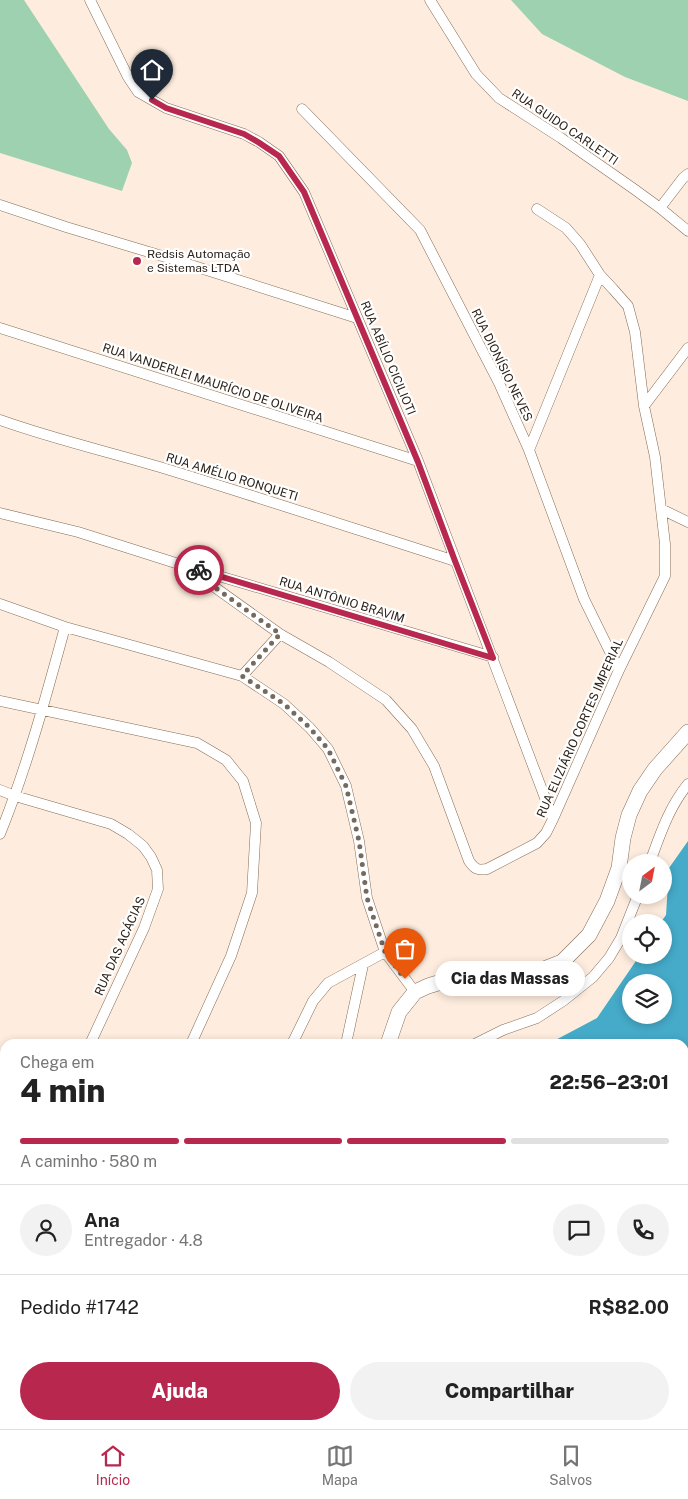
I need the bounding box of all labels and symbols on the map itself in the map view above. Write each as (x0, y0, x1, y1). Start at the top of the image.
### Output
pin (131, 49, 173, 100)
street label: RUA GUIDO CARLETTI (509, 86, 621, 168)
place label: Redsis Automação e Sistemas LTDA (147, 247, 251, 275)
marker: Redsis Automação e Sistemas LTDA (131, 255, 143, 267)
street label: RUA ABÍLIO CICILIOTI (358, 299, 418, 417)
street label: RUA DIONÍSIO NEVES (469, 306, 535, 424)
street label: RUA VANDERLEI MAURÍCIO DE OLIVEIRA (101, 341, 326, 426)
street label: RUA AMÉLIO RONQUETI (164, 450, 300, 504)
courier (174, 545, 224, 595)
street label: RUA ANTÔNIO BRAVIM (278, 574, 406, 626)
street label: RUA ELIZIÁRIO CORTES IMPERIAL (534, 636, 626, 820)
north arrow (622, 854, 672, 904)
street label: RUA DAS ACÁCIAS (92, 894, 148, 998)
pin (384, 928, 426, 979)
callout: Cia das Massas (435, 962, 585, 996)

